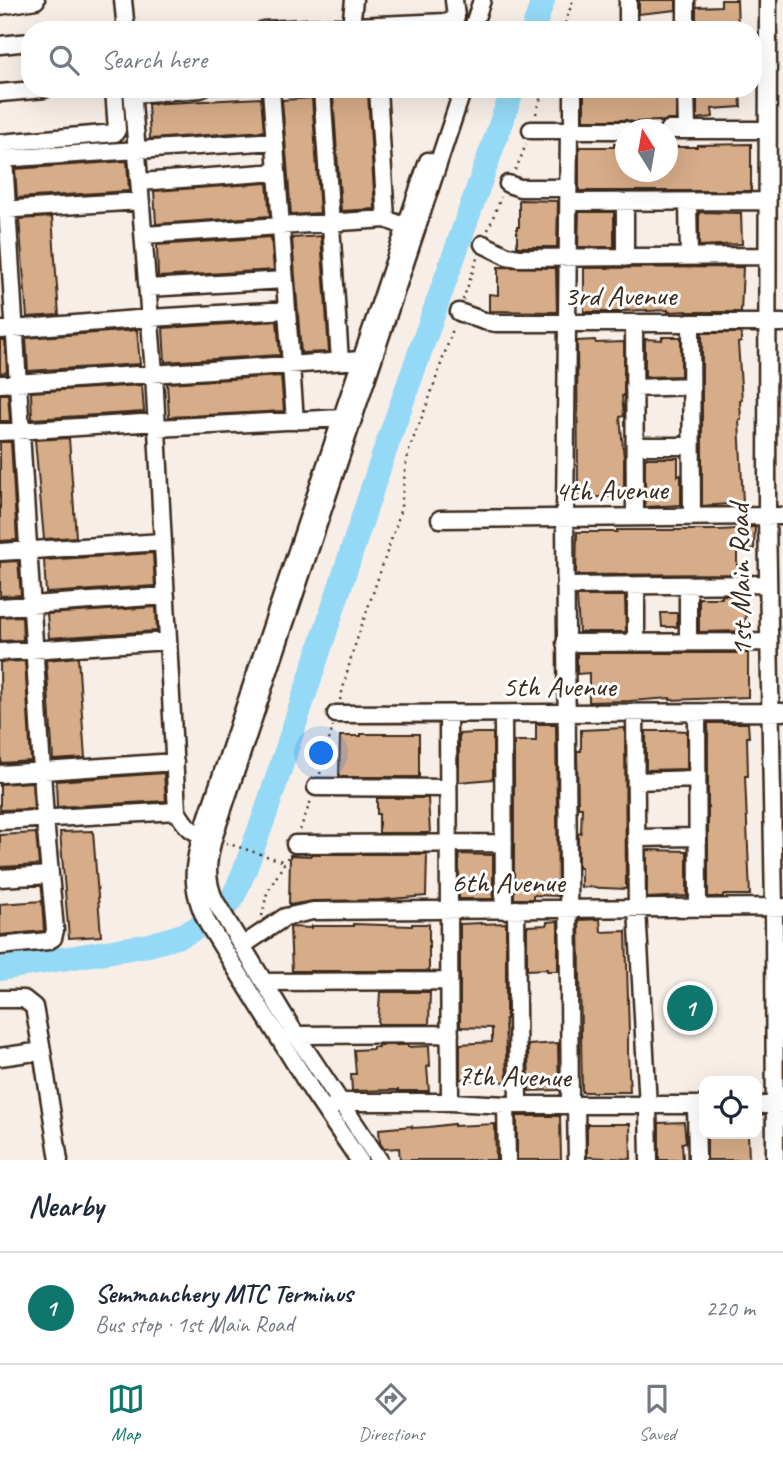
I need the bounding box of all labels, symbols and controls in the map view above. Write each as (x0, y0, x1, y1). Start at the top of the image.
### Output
search box (21, 21, 762, 98)
icon: search (45, 41, 83, 79)
text: Search here (101, 43, 207, 76)
north arrow (615, 119, 678, 182)
street label: 3rd Avenue (564, 276, 678, 314)
street label: 4th Avenue (554, 470, 670, 510)
street label: 1st Main Road (720, 499, 760, 657)
street label: 5th Avenue (502, 667, 618, 705)
your location (304, 736, 338, 770)
street label: 6th Avenue (451, 863, 567, 901)
pin: 1 (667, 982, 713, 1034)
street label: 7th Avenue (457, 1056, 573, 1096)
map controls (699, 1076, 762, 1139)
button: locate (699, 1076, 762, 1139)
text: Nearby (28, 1187, 104, 1225)
text: Semmanchery MTC Terminus (95, 1277, 353, 1310)
text: 1 (46, 1294, 56, 1323)
text: 220 m (706, 1294, 755, 1323)
text: Bus stop · 1st Main Road (95, 1310, 293, 1339)
tab: Map (107, 1380, 145, 1446)
tab: Directions (358, 1380, 425, 1446)
tab: Saved (638, 1380, 676, 1446)

